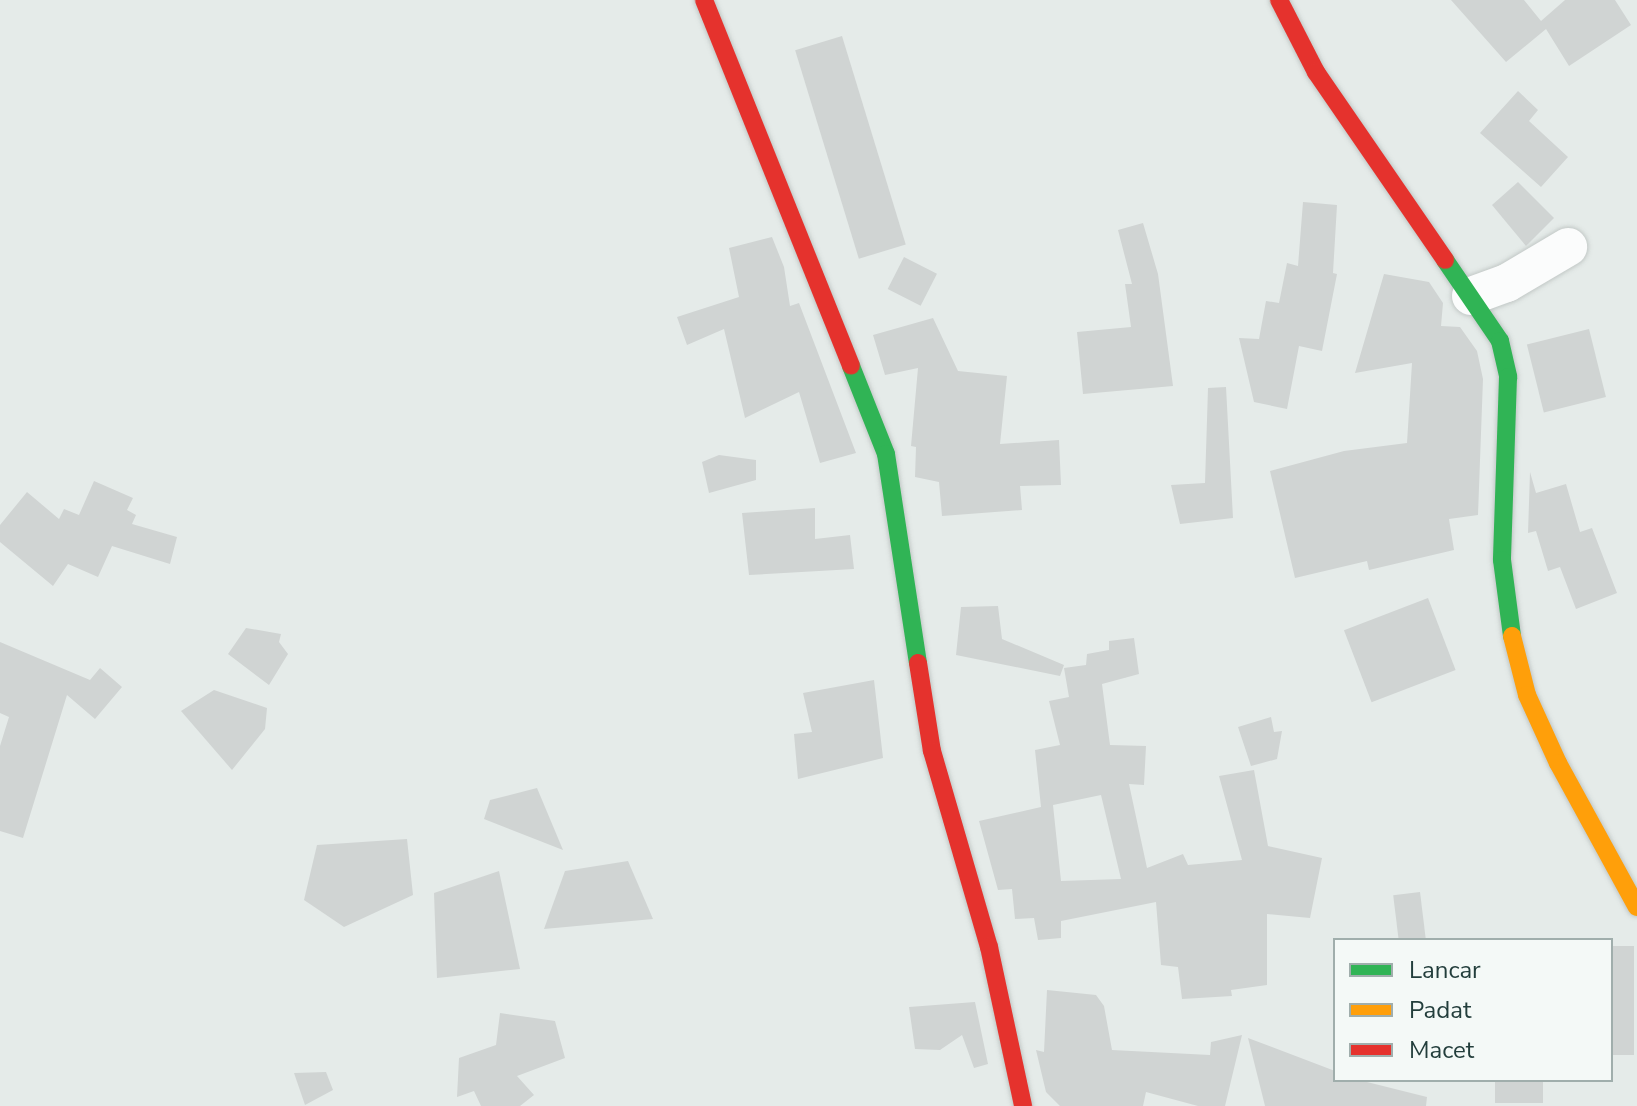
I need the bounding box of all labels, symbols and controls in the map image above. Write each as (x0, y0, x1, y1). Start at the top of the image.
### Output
legend (1333, 938, 1613, 1082)
text: Lancar (1409, 954, 1481, 986)
text: Padat (1409, 994, 1471, 1026)
text: Macet (1409, 1034, 1474, 1066)

